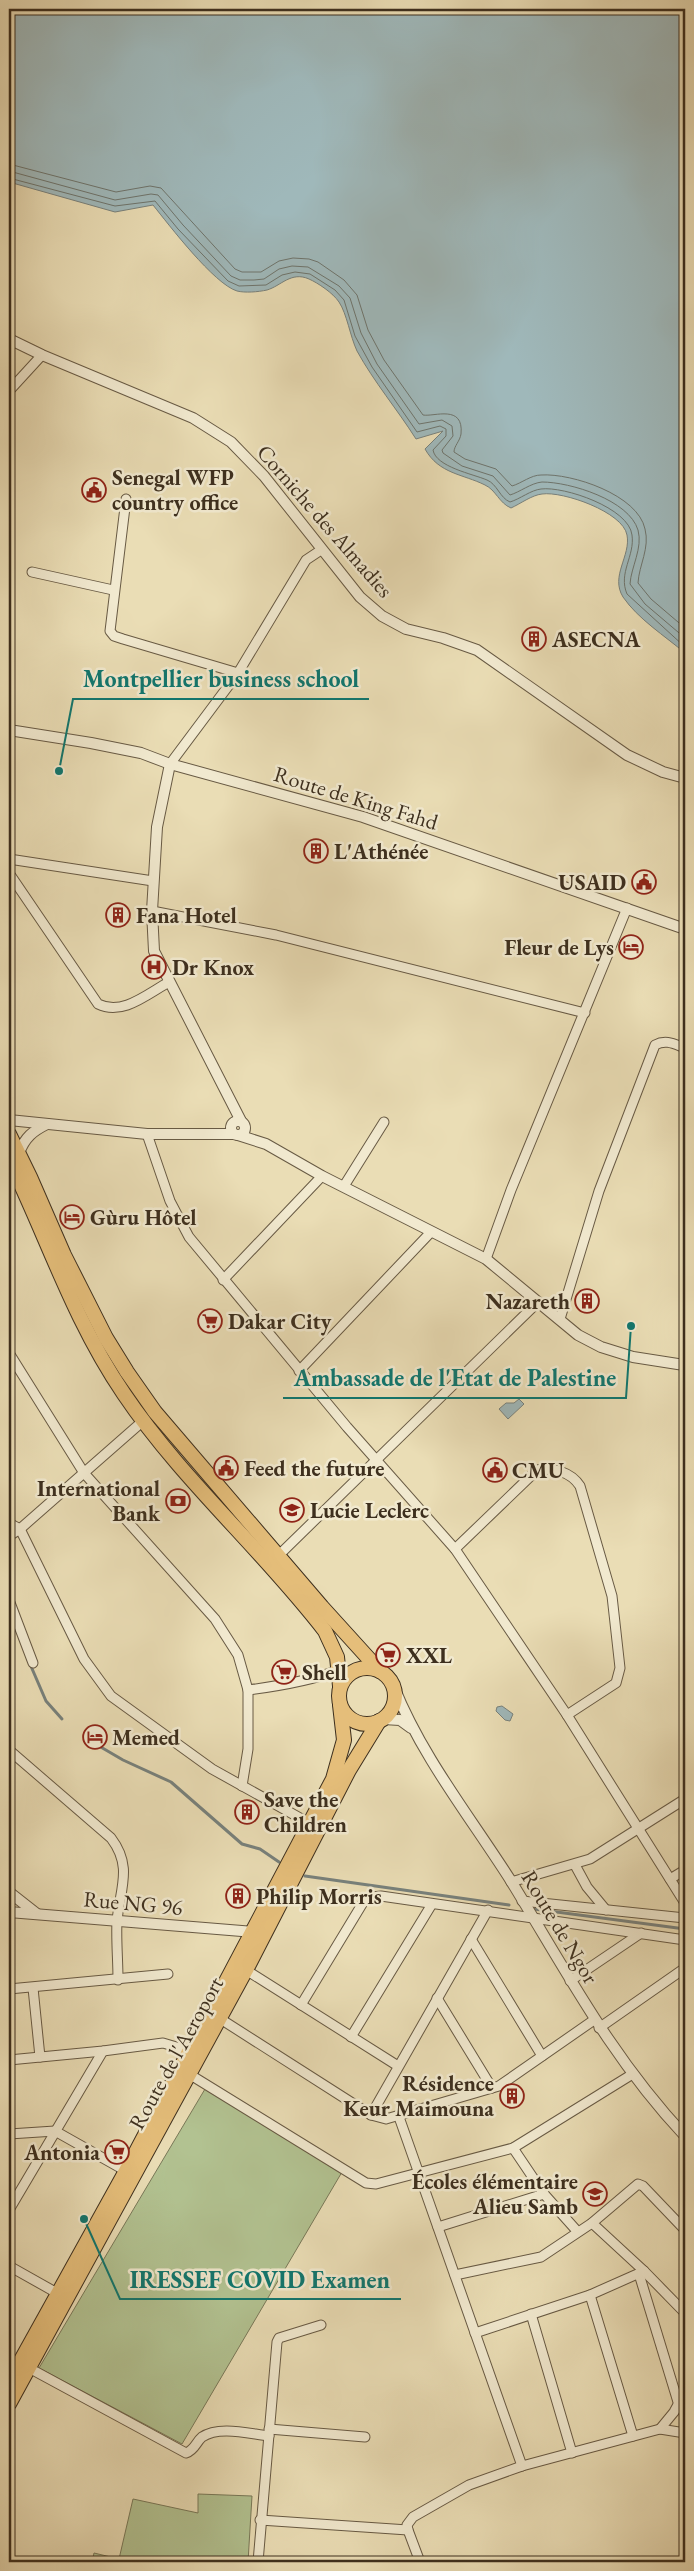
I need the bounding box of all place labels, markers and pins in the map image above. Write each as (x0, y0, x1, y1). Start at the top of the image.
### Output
place label: Senegal WFP country office (112, 463, 238, 517)
public building icon: Senegal WFP country office (81, 477, 107, 503)
place label: ASECNA (551, 625, 640, 654)
building icon: ASECNA (521, 626, 547, 652)
callout: Montpellier business school (73, 660, 369, 699)
place label: L'Athénée (334, 837, 428, 866)
building icon: L'Athénée (303, 838, 329, 864)
place label: USAID (558, 868, 626, 897)
public building icon: USAID (631, 869, 657, 895)
place label: Fana Hotel (136, 901, 237, 930)
building icon: Fana Hotel (105, 902, 131, 928)
place label: Fleur de Lys (504, 933, 614, 962)
hotel icon: Fleur de Lys (618, 934, 644, 960)
place label: Dr Knox (172, 953, 254, 982)
hospital icon: Dr Knox (141, 954, 167, 980)
place label: Gùru Hôtel (90, 1203, 197, 1232)
hotel icon: Gùru Hôtel (59, 1204, 85, 1230)
place label: Nazareth (486, 1287, 570, 1316)
building icon: Nazareth (574, 1288, 600, 1314)
place label: Dakar City (228, 1307, 332, 1336)
supermarket icon: Dakar City (197, 1308, 223, 1334)
callout: Ambassade de l'Etat de Palestine (283, 1359, 626, 1398)
place label: Feed the future (244, 1454, 384, 1483)
public building icon: Feed the future (213, 1455, 239, 1481)
place label: CMU (512, 1456, 565, 1485)
public building icon: CMU (482, 1457, 508, 1483)
place label: International Bank (37, 1474, 161, 1528)
bank icon: International Bank (165, 1488, 191, 1514)
place label: Lucie Leclerc (310, 1496, 429, 1525)
school or university icon: Lucie Leclerc (279, 1497, 305, 1523)
place label: XXL (405, 1641, 452, 1670)
supermarket icon: XXL (375, 1642, 401, 1668)
place label: Shell (302, 1658, 347, 1687)
supermarket icon: Shell (271, 1659, 297, 1685)
place label: Memed (112, 1723, 180, 1752)
hotel icon: Memed (82, 1724, 108, 1750)
place label: Save the Children (264, 1785, 347, 1839)
building icon: Save the Children (234, 1799, 260, 1825)
place label: Philip Morris (256, 1882, 382, 1911)
building icon: Philip Morris (225, 1883, 251, 1909)
place label: Résidence Keur Maimouna (343, 2069, 494, 2123)
building icon: Résidence Keur Maimouna (499, 2083, 525, 2109)
place label: Antonia (23, 2138, 100, 2167)
supermarket icon: Antonia (104, 2139, 130, 2165)
place label: Écoles élémentaire Alieu Samb (412, 2167, 578, 2221)
school or university icon: Écoles élémentaire Alieu Samb (582, 2181, 608, 2207)
callout: IRESSEF COVID Examen (120, 2260, 401, 2299)

